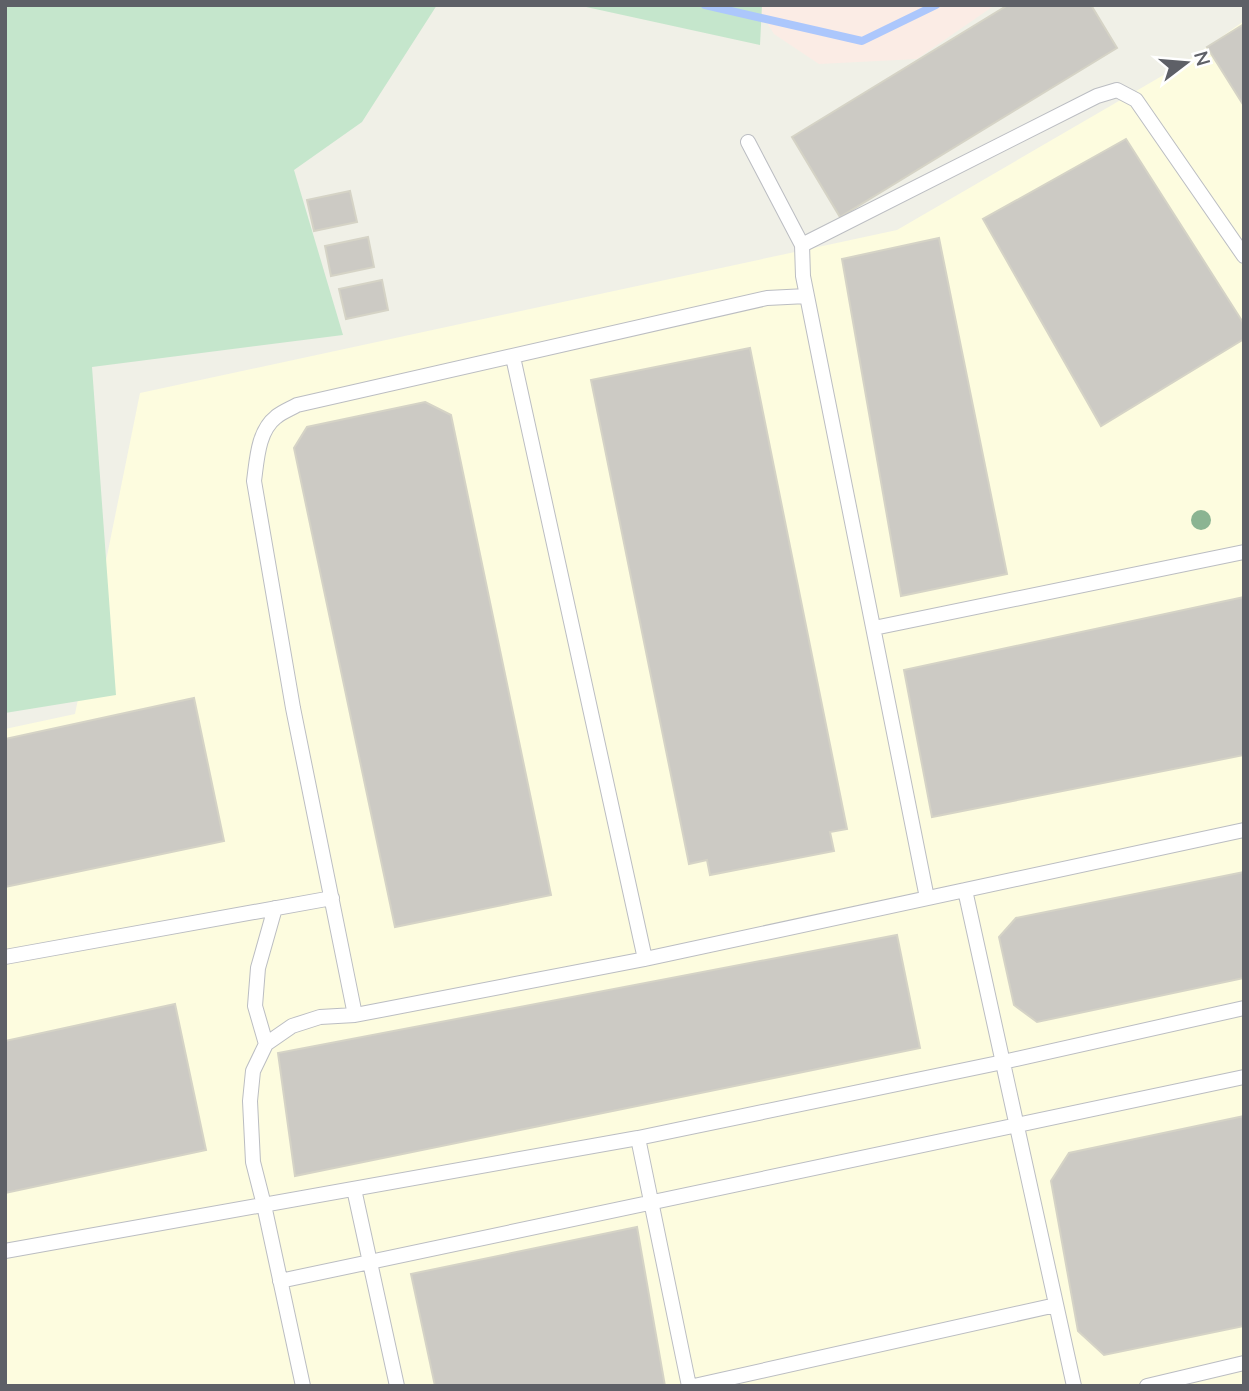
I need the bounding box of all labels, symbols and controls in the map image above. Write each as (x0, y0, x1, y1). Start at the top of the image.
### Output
north arrow (1151, 28, 1221, 98)
text: N (1187, 48, 1216, 69)

